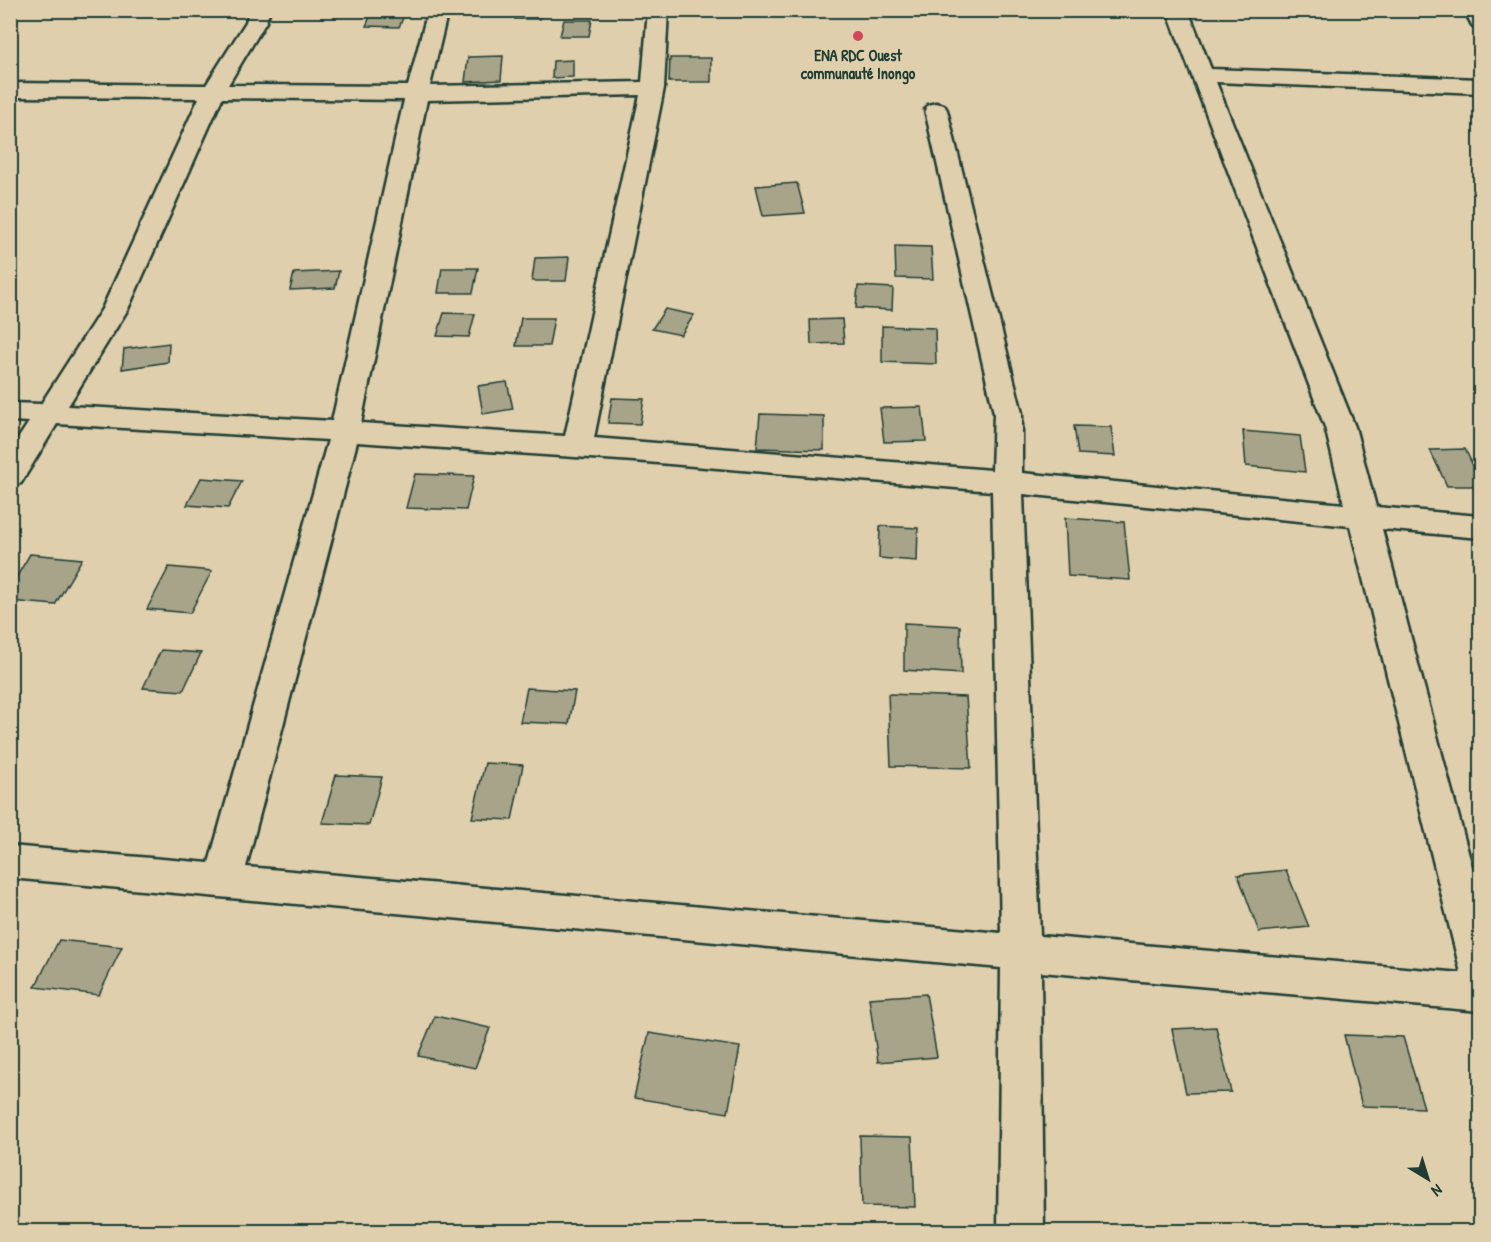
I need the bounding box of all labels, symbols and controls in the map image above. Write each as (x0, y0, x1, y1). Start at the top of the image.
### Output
marker: ENA RDC Ouest communauté Inongo (851, 29, 865, 43)
place label: ENA RDC Ouest communauté Inongo (801, 44, 916, 85)
north arrow (1398, 1149, 1458, 1209)
text: N (1427, 1180, 1447, 1202)

